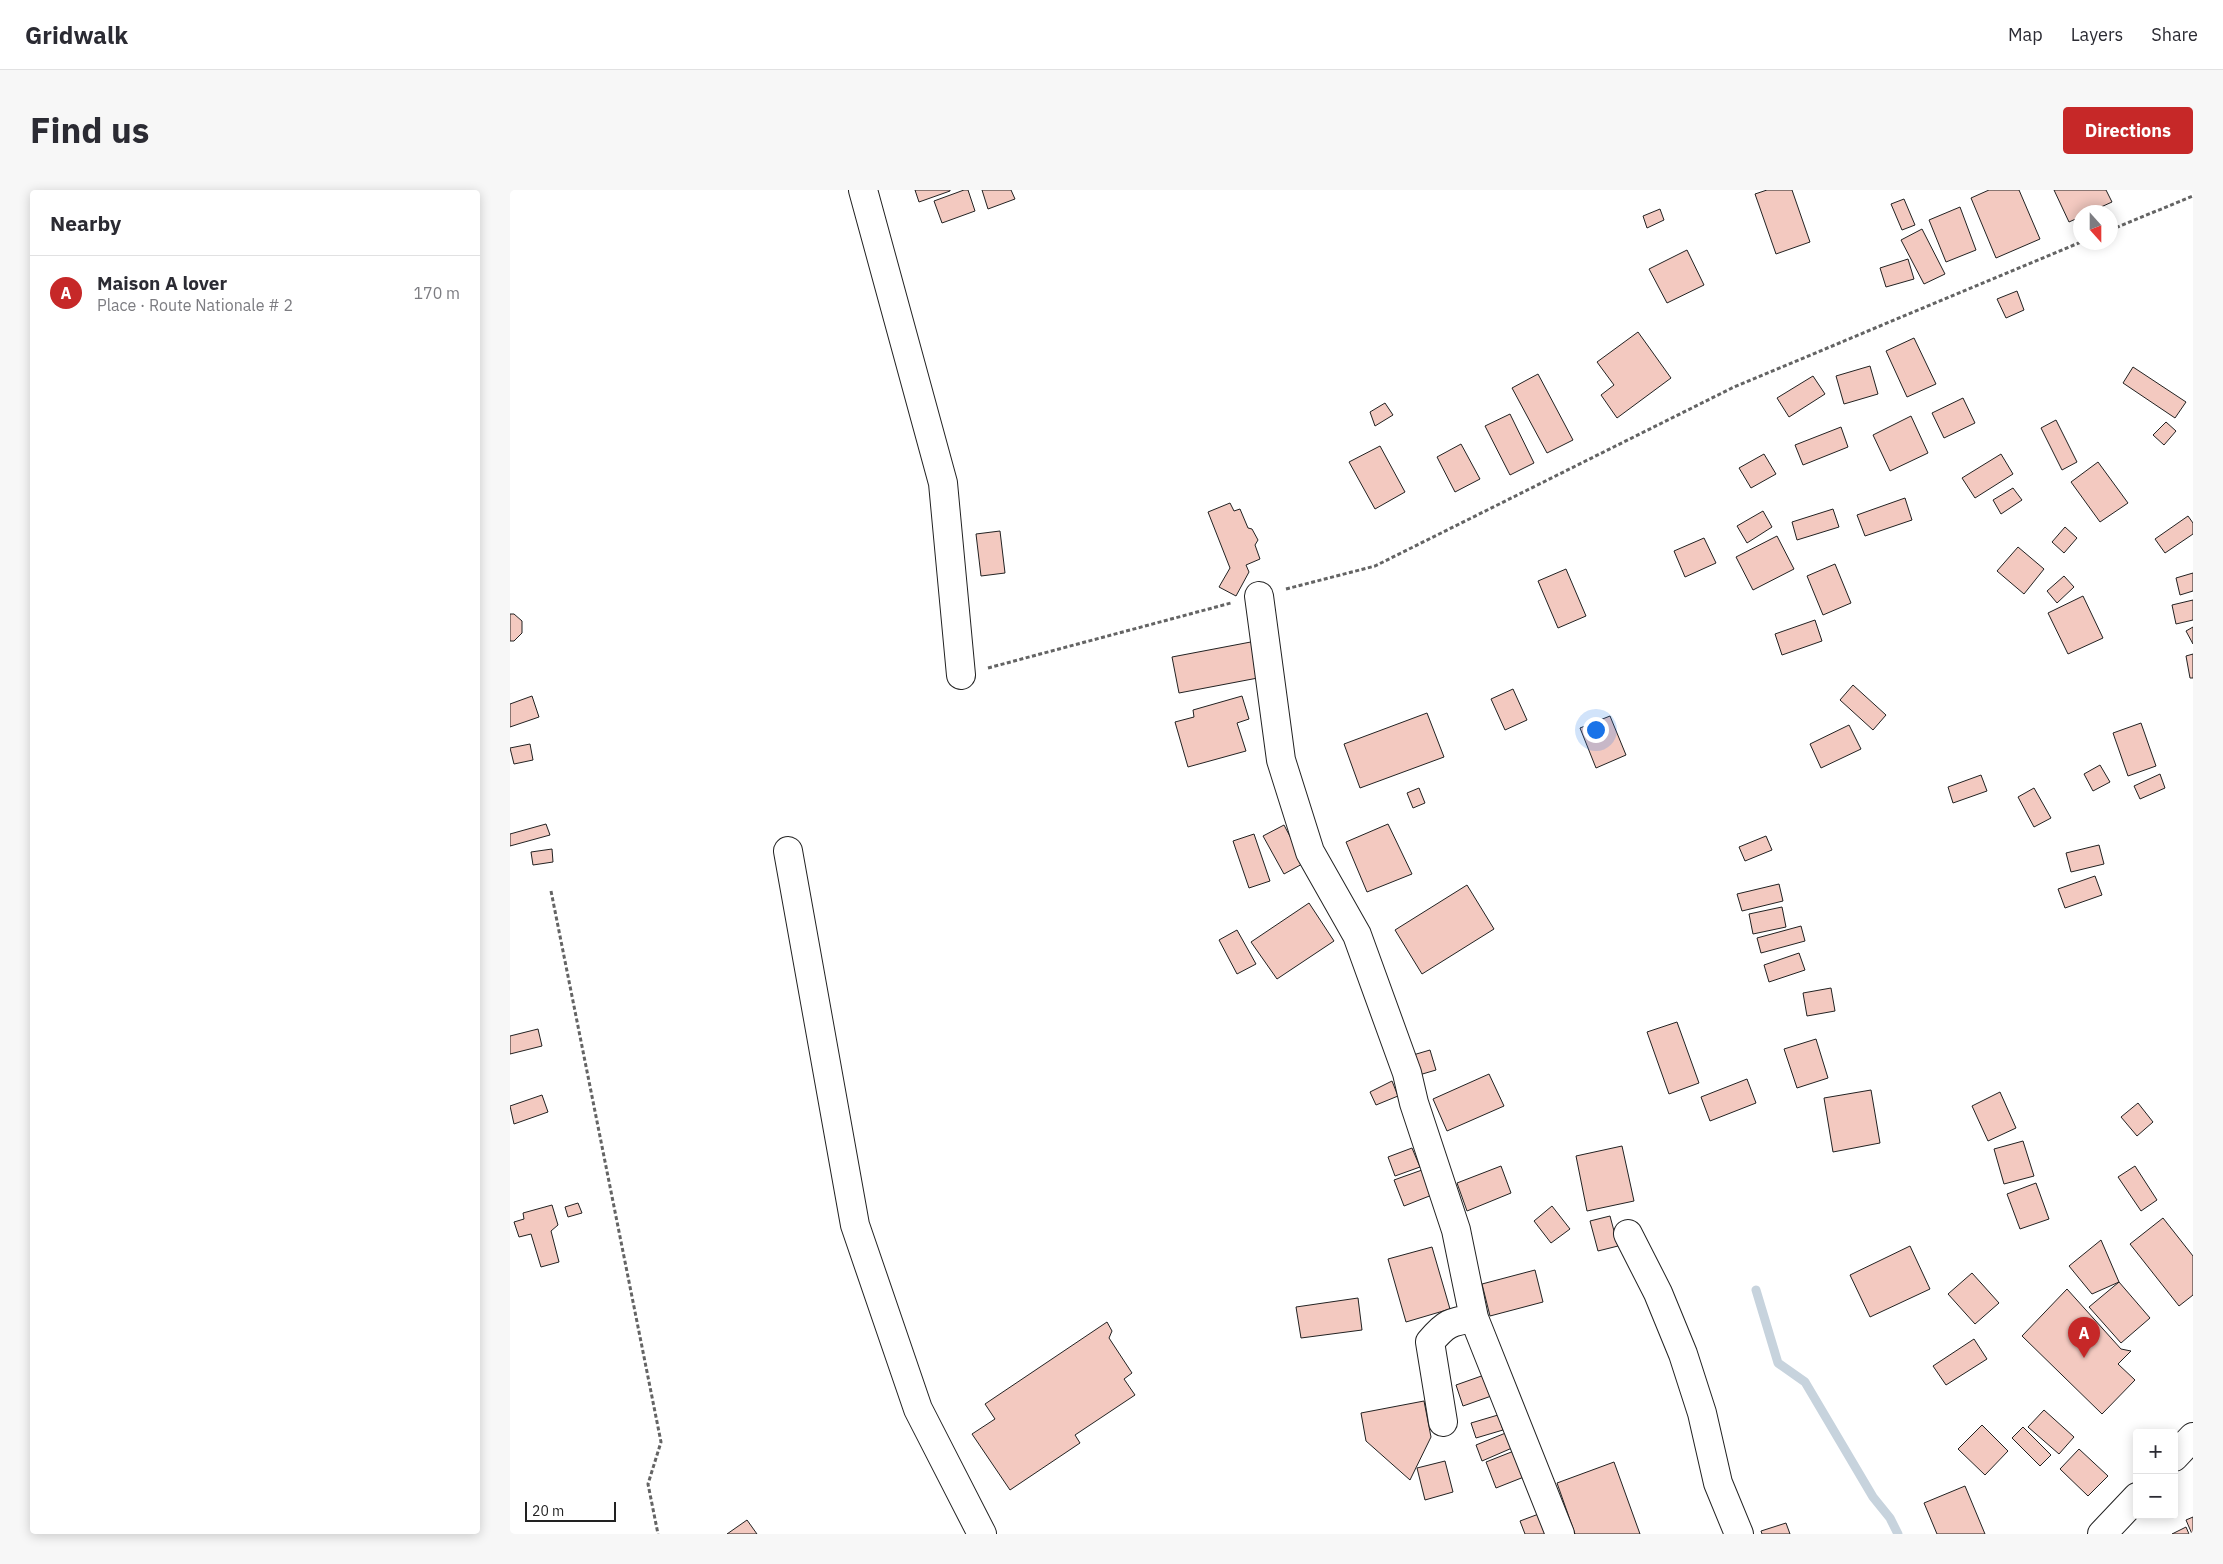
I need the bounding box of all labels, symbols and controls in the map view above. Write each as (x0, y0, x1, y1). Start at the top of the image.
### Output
text: Gridwalk (25, 19, 128, 51)
text: Map (2008, 23, 2043, 46)
text: Layers (2071, 23, 2123, 46)
text: Share (2151, 23, 2198, 46)
text: Find us (30, 107, 149, 153)
button: Directions (2063, 107, 2193, 154)
north arrow (2073, 205, 2118, 250)
text: Nearby (50, 209, 121, 237)
text: Maison A lover (97, 271, 227, 295)
text: A (61, 283, 71, 303)
text: 170 m (413, 283, 460, 303)
text: Place · Route Nationale # 2 (97, 295, 293, 315)
your location (1583, 717, 1609, 743)
pin: A (2068, 1317, 2100, 1358)
map controls (2133, 1429, 2178, 1519)
button: + (2133, 1429, 2178, 1474)
button: − (2133, 1474, 2178, 1519)
scale bar (525, 1499, 616, 1522)
text: 20 m (532, 1502, 564, 1520)

